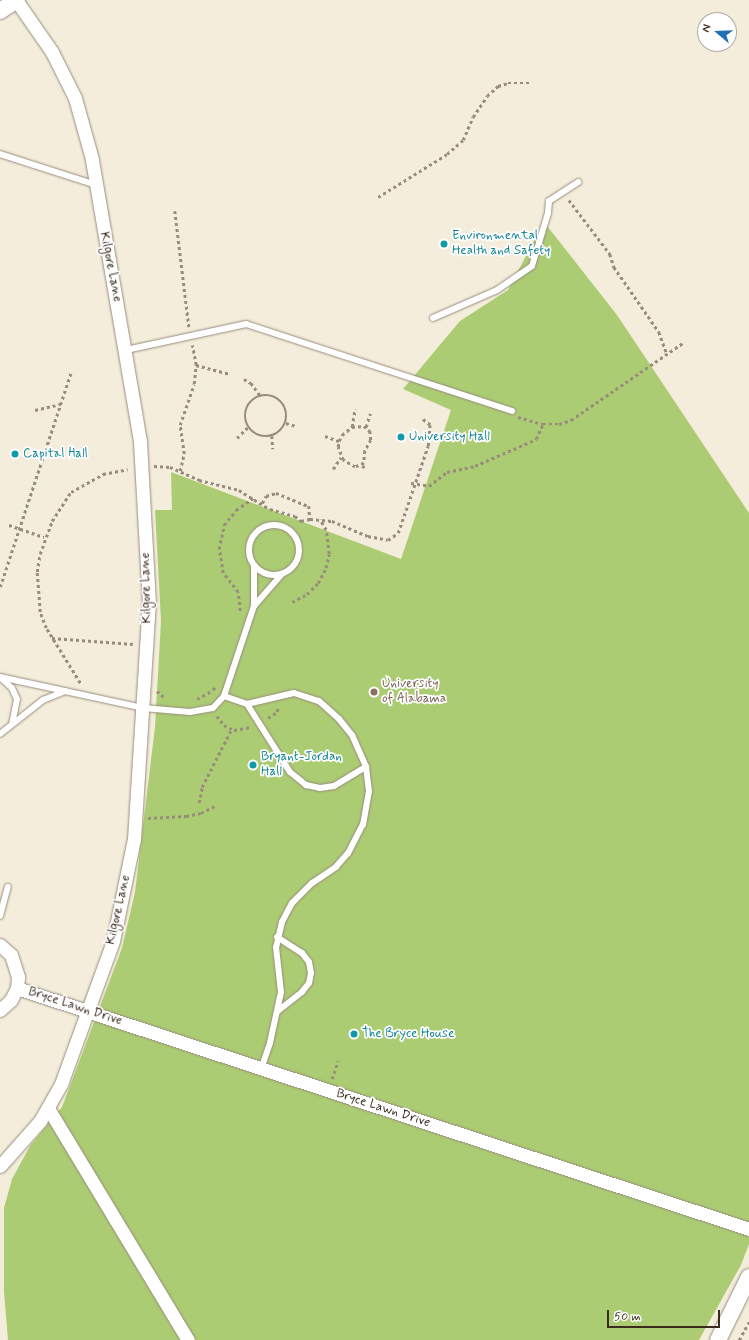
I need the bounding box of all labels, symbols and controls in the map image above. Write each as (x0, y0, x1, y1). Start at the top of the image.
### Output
north arrow (697, 12, 737, 52)
text: N (699, 23, 714, 34)
place label: Environmental Health and Safety (452, 229, 552, 260)
street label: Kilgore Lane (96, 231, 124, 303)
marker: Environmental Health and Safety (439, 239, 449, 249)
place label: University Hall (409, 429, 490, 445)
marker: University Hall (396, 432, 406, 442)
place label: Capital Hall (23, 446, 89, 462)
marker: Capital Hall (10, 449, 20, 459)
street label: Kilgore Lane (139, 553, 155, 623)
place label: University of Alabama (382, 677, 451, 708)
marker: University of Alabama (369, 687, 379, 697)
place label: Bryant-Jordan Hall (261, 750, 342, 781)
marker: Bryant-Jordan Hall (248, 760, 258, 770)
street label: Kilgore Lane (104, 874, 134, 946)
street label: Bryce Lawn Drive (25, 984, 125, 1030)
place label: The Bryce House (362, 1026, 451, 1042)
marker: The Bryce House (349, 1029, 359, 1039)
street label: Bryce Lawn Drive (333, 1086, 433, 1132)
scale bar (609, 1302, 722, 1328)
text: 50 m (614, 1309, 641, 1325)

